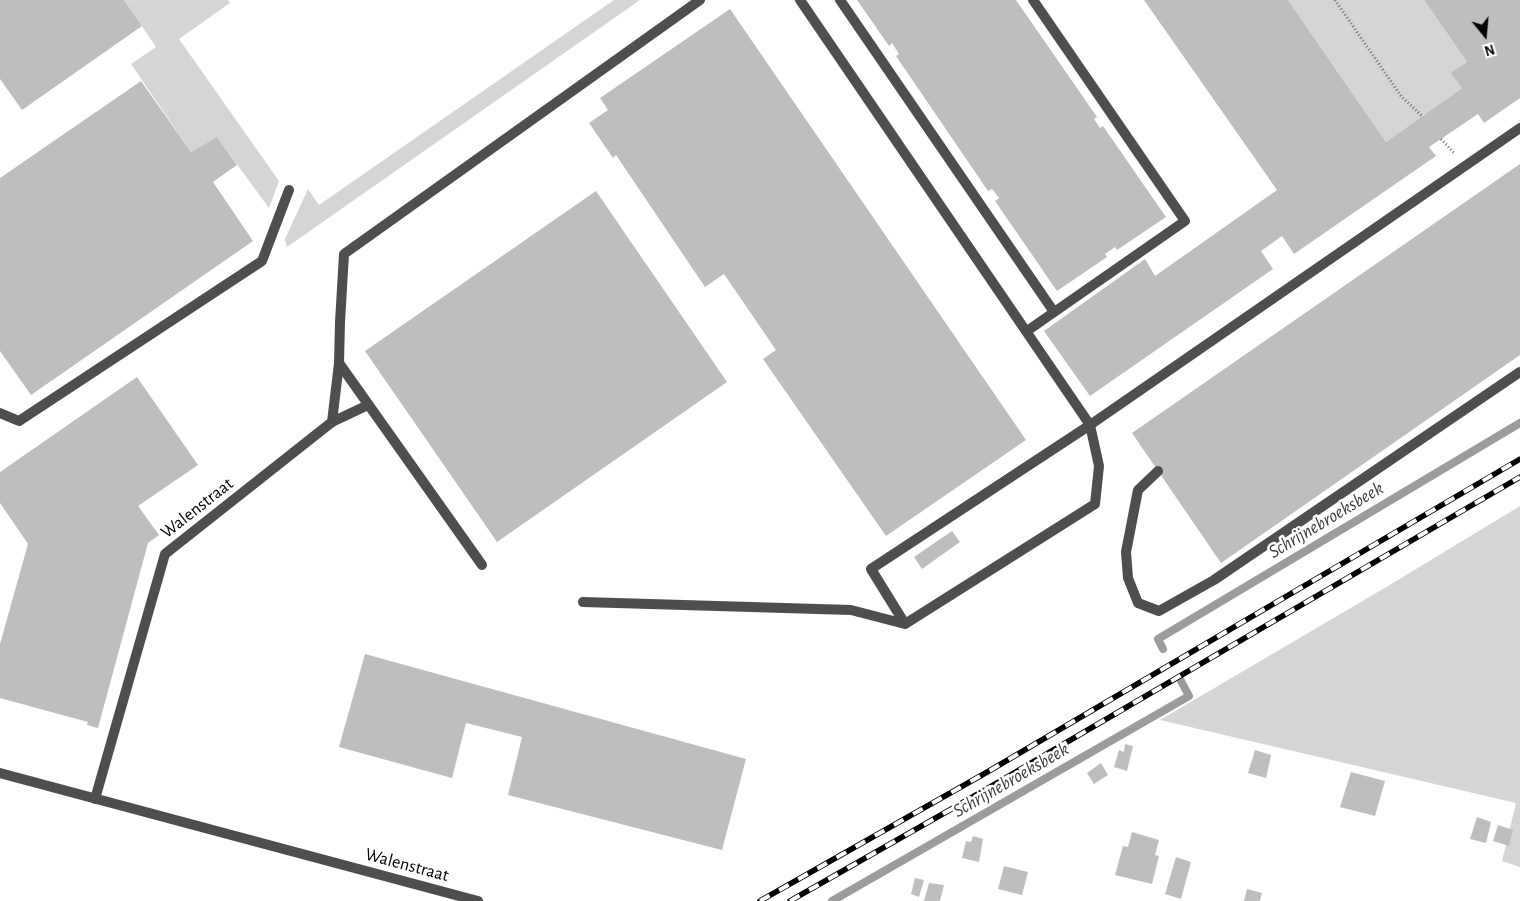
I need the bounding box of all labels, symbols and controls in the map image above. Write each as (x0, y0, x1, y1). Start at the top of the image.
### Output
north arrow (1460, 10, 1510, 60)
text: N (1483, 41, 1496, 57)
street label: Walenstraat (157, 473, 237, 543)
water label: Schrijnebroeksbeek (1264, 477, 1388, 563)
water label: Schrijnebroeksbeek (949, 738, 1073, 822)
street label: Walenstraat (363, 843, 451, 887)

